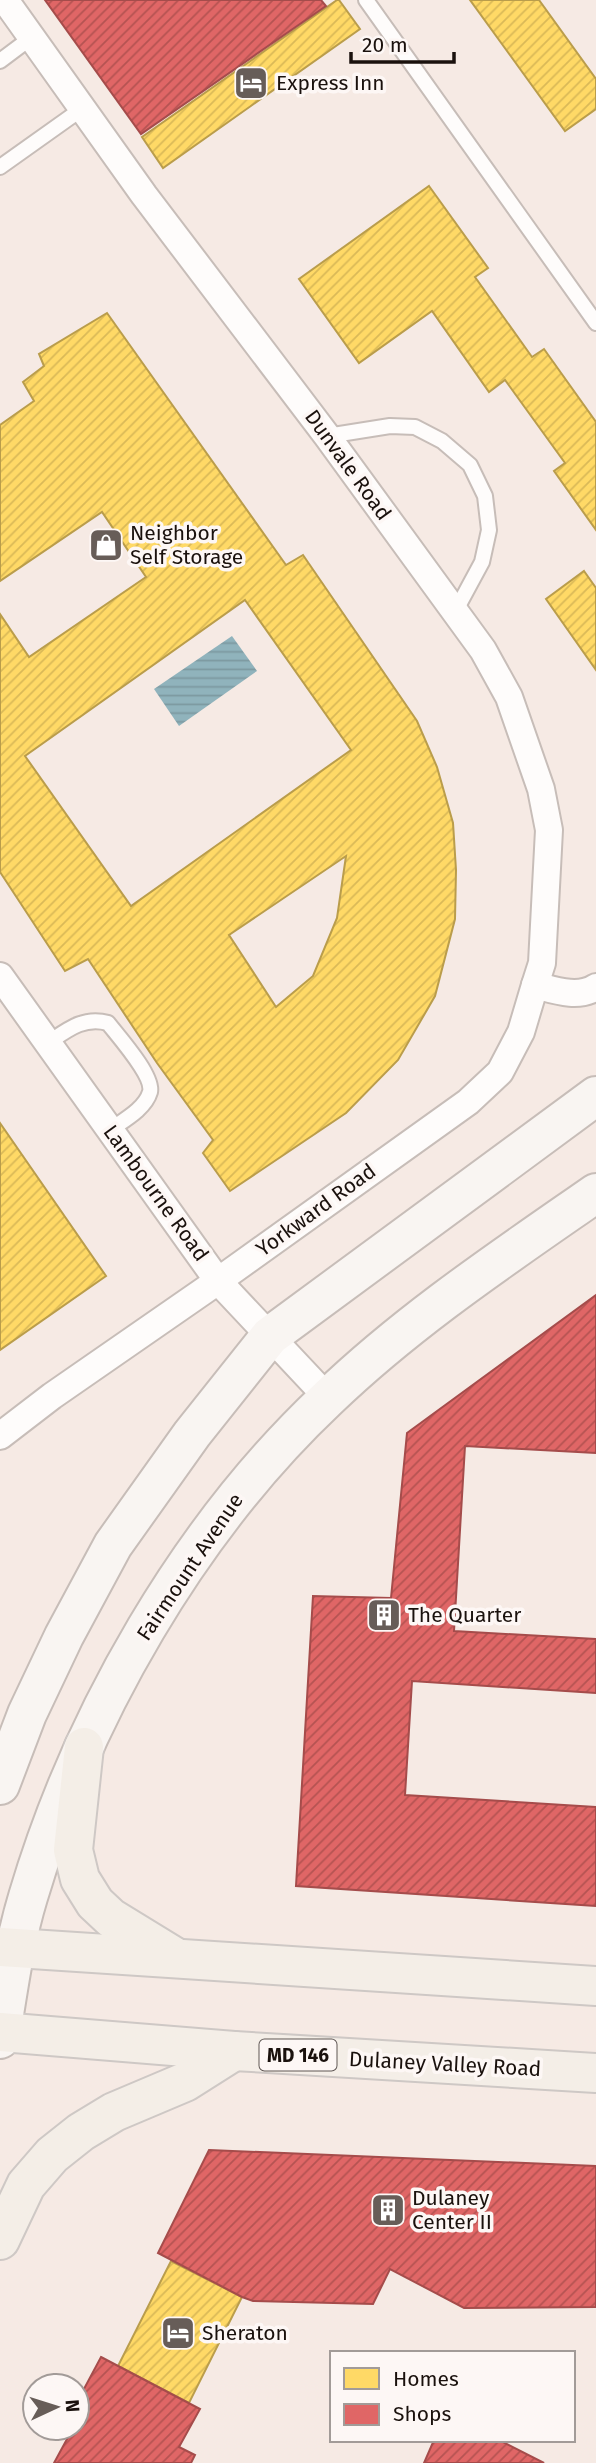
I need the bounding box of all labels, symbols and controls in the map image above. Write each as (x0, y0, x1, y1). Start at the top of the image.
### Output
scale bar (351, 21, 454, 65)
text: 20 m (362, 32, 408, 58)
hotel icon: Express Inn (232, 64, 270, 102)
place label: Express Inn (276, 70, 385, 96)
street label: Dunvale Road (299, 405, 397, 525)
place label: Neighbor Self Storage (130, 520, 243, 570)
shop icon: Neighbor Self Storage (87, 526, 125, 564)
street label: Lambourne Road (98, 1120, 214, 1266)
street label: Yorkward Road (251, 1158, 381, 1262)
street label: Fairmount Avenue (131, 1488, 249, 1646)
building icon: The Quarter (365, 1596, 403, 1634)
place label: The Quarter (408, 1602, 521, 1628)
road number: MD 146 (260, 2039, 336, 2070)
street label: Dulaney Valley Road (348, 2046, 542, 2082)
place label: Dulaney Center II (412, 2185, 492, 2235)
building icon: Dulaney Center II (369, 2191, 407, 2229)
hotel icon: Sheraton (159, 2314, 197, 2352)
place label: Sheraton (202, 2320, 288, 2346)
legend (330, 2351, 575, 2442)
text: Homes (393, 2366, 459, 2392)
north arrow (21, 2372, 91, 2442)
text: N (61, 2399, 84, 2413)
text: Shops (393, 2401, 451, 2427)

